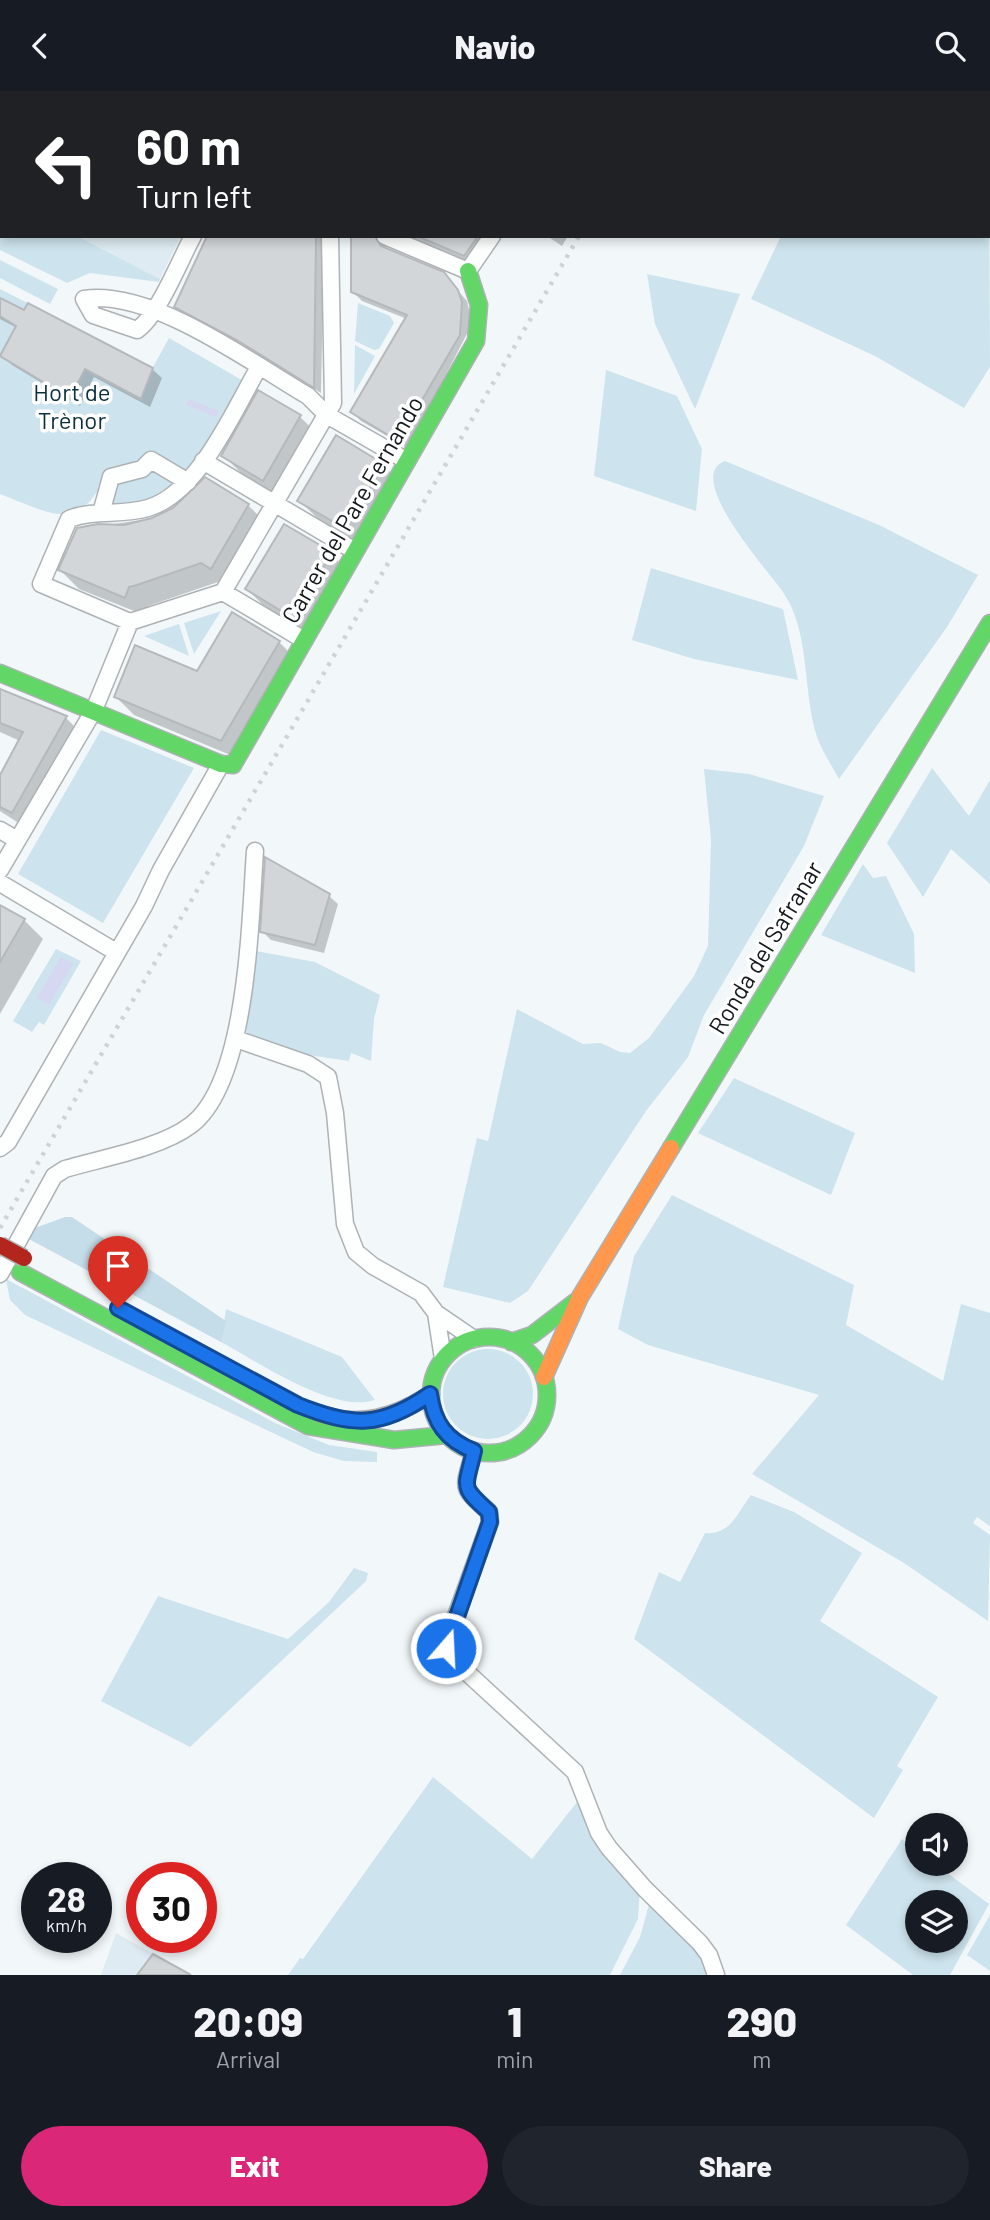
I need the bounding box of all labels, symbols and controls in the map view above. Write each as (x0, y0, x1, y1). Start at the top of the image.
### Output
icon: back (21, 27, 59, 65)
text: Navio (455, 27, 535, 65)
icon: search (931, 27, 969, 65)
text: 60 m (136, 116, 241, 175)
icon: left (21, 119, 112, 210)
text: Turn left (136, 176, 253, 214)
park label: Hort de Trènor (33, 377, 111, 434)
street label: Carrer del Pare Fernando (275, 390, 429, 628)
street label: Ronda del Safranar (702, 855, 828, 1039)
pin (88, 1236, 148, 1308)
icon: arrive (99, 1247, 137, 1285)
position arrow (409, 1611, 483, 1685)
map controls (905, 1813, 968, 1953)
button: sound (905, 1813, 968, 1876)
speed limit sign: 30 (126, 1862, 217, 1953)
text: 28 (47, 1877, 86, 1919)
button: layers (905, 1890, 968, 1953)
text: km/h (46, 1914, 87, 1936)
text: 20:09 (193, 1995, 303, 2045)
text: 1 (507, 1995, 522, 2045)
text: 290 (727, 1995, 797, 2045)
text: Arrival (216, 2045, 280, 2073)
text: min (496, 2045, 533, 2073)
text: m (752, 2045, 771, 2073)
button: Exit (21, 2126, 488, 2206)
button: Share (502, 2126, 969, 2206)

